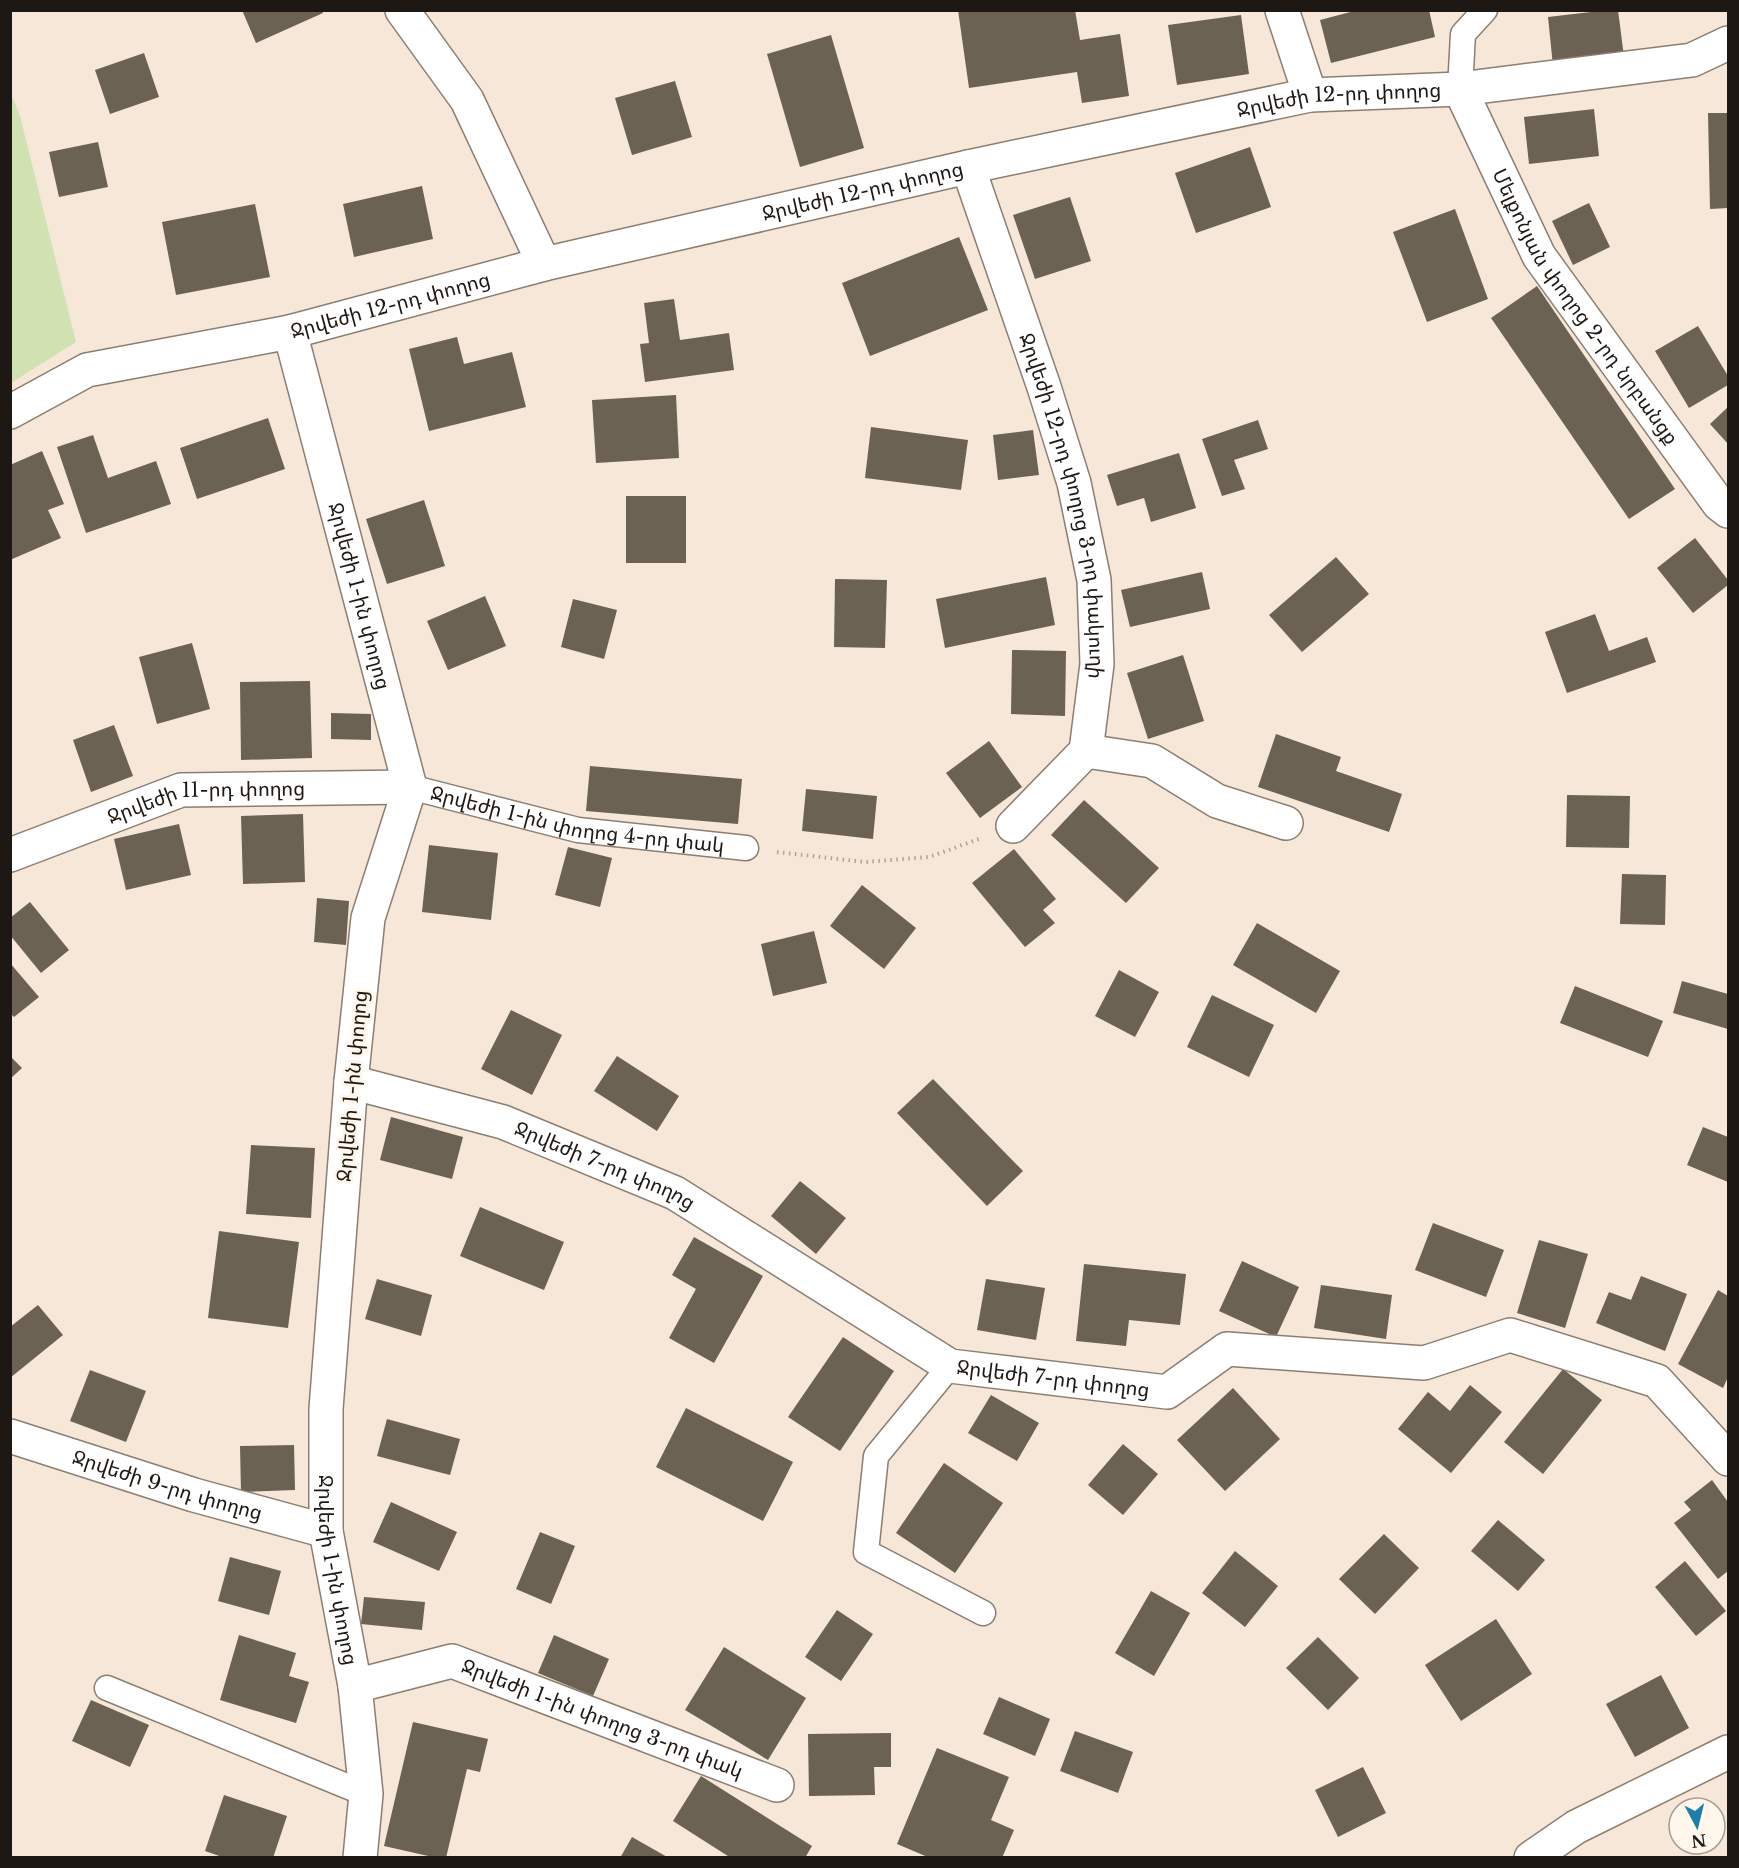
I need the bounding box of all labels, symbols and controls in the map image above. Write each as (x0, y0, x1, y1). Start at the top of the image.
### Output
street label: Ջրվեժի 12-րդ փողոց (1235, 78, 1442, 122)
street label: Ջրվեժի 12-րդ փողոց (760, 156, 966, 226)
street label: Մելքոնյան փողոց 2-րդ նրբանցք (1487, 165, 1684, 449)
street label: Ջրվեժի 12-րդ փողոց (288, 267, 493, 343)
street label: Ջրվեժի 12-րդ փողոց 3-րդ փակուղի (1014, 330, 1109, 680)
street label: Ջրվեժի 1-ին փողոց (323, 500, 396, 692)
street label: Ջրվեժի 11-րդ փողոց (104, 776, 305, 829)
street label: Ջրվեժի 1-ին փողոց 4-րդ փակ (428, 781, 725, 858)
street label: Ջրվեժի 1-ին փողոց (332, 989, 372, 1183)
street label: Ջրվեժի 7-րդ փողոց (511, 1116, 700, 1215)
street label: Ջրվեժի 7-րդ փողոց (955, 1355, 1151, 1402)
street label: Ջրվեժի 9-րդ փողոց (70, 1445, 265, 1525)
street label: Ջրվեժի 1-ին փողոց (314, 1475, 363, 1667)
street label: Ջրվեժի 1-ին փողոց 3-րդ փակ (458, 1654, 746, 1783)
north arrow (1667, 1796, 1727, 1856)
text: N (1690, 1830, 1708, 1852)

